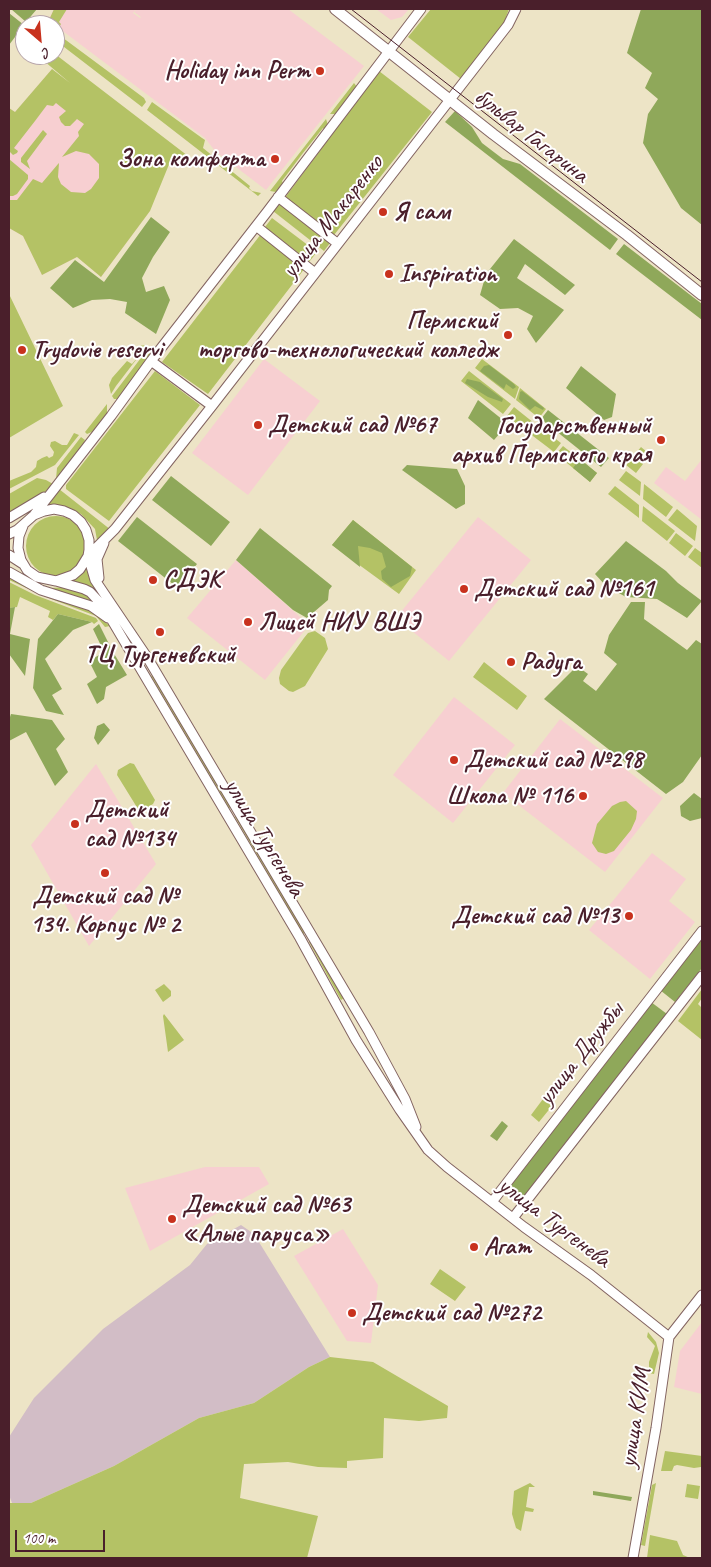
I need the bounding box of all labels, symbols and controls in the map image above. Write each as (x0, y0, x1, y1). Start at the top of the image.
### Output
north arrow (15, 15, 65, 65)
text: С (40, 44, 54, 62)
place label: Holiday inn Perm (164, 56, 310, 86)
marker: Holiday inn Perm (314, 65, 326, 77)
street label: бульвар Гагарина (468, 82, 594, 190)
place label: Зона комфорта (117, 144, 265, 174)
street label: улица Макаренко (276, 149, 390, 285)
marker: Зона комфорта (269, 153, 281, 165)
place label: Я сам (393, 197, 450, 227)
marker: Я сам (377, 206, 389, 218)
place label: Inspiration (399, 259, 496, 289)
marker: Inspiration (383, 268, 395, 280)
place label: Пермский торгово-технологический колледж (197, 306, 498, 365)
marker: Пермский торгово-технологический колледж (502, 329, 514, 341)
place label: Trydovie reservi (32, 335, 162, 365)
marker: Trydovie reservi (16, 344, 28, 356)
place label: Детский сад №67 (268, 410, 436, 440)
place label: Государственный архив Пермского края (451, 411, 651, 470)
marker: Детский сад №67 (252, 419, 264, 431)
marker: Государственный архив Пермского края (655, 434, 667, 446)
place label: СДЭК (163, 565, 220, 595)
marker: СДЭК (147, 574, 159, 586)
place label: Детский сад №161 (474, 574, 654, 604)
marker: Детский сад №161 (458, 583, 470, 595)
place label: Лицей НИУ ВШЭ (258, 607, 420, 637)
marker: Лицей НИУ ВШЭ (242, 616, 254, 628)
marker: ТЦ Тургеневский (154, 626, 166, 638)
place label: ТЦ Тургеневский (85, 640, 235, 670)
place label: Радуга (521, 647, 581, 677)
marker: Радуга (505, 656, 517, 668)
place label: Детский сад №298 (464, 745, 643, 775)
marker: Детский сад №298 (448, 754, 460, 766)
street label: улица Тургенева (217, 773, 311, 903)
place label: Школа № 116 (446, 781, 573, 811)
marker: Школа № 116 (577, 790, 589, 802)
place label: Детский сад №134 (85, 795, 175, 854)
marker: Детский сад №134 (69, 818, 81, 830)
marker: Детский сад № 134. Корпус № 2 (99, 867, 111, 879)
place label: Детский сад № 134. Корпус № 2 (30, 881, 180, 940)
place label: Детский сад №13 (451, 901, 619, 931)
marker: Детский сад №13 (623, 910, 635, 922)
street label: улица Дружбы (531, 996, 631, 1112)
street label: улица Тургенева (492, 1171, 616, 1275)
place label: Детский сад №63 «Алые паруса» (182, 1190, 350, 1249)
marker: Детский сад №63 «Алые паруса» (166, 1213, 178, 1225)
place label: Агат (484, 1232, 531, 1262)
marker: Агат (468, 1241, 480, 1253)
place label: Детский сад №272 (362, 1298, 541, 1328)
marker: Детский сад №272 (346, 1307, 358, 1319)
street label: улица КИМ (613, 1366, 659, 1470)
scale bar (18, 1520, 108, 1552)
text: 100 m (23, 1529, 55, 1548)

